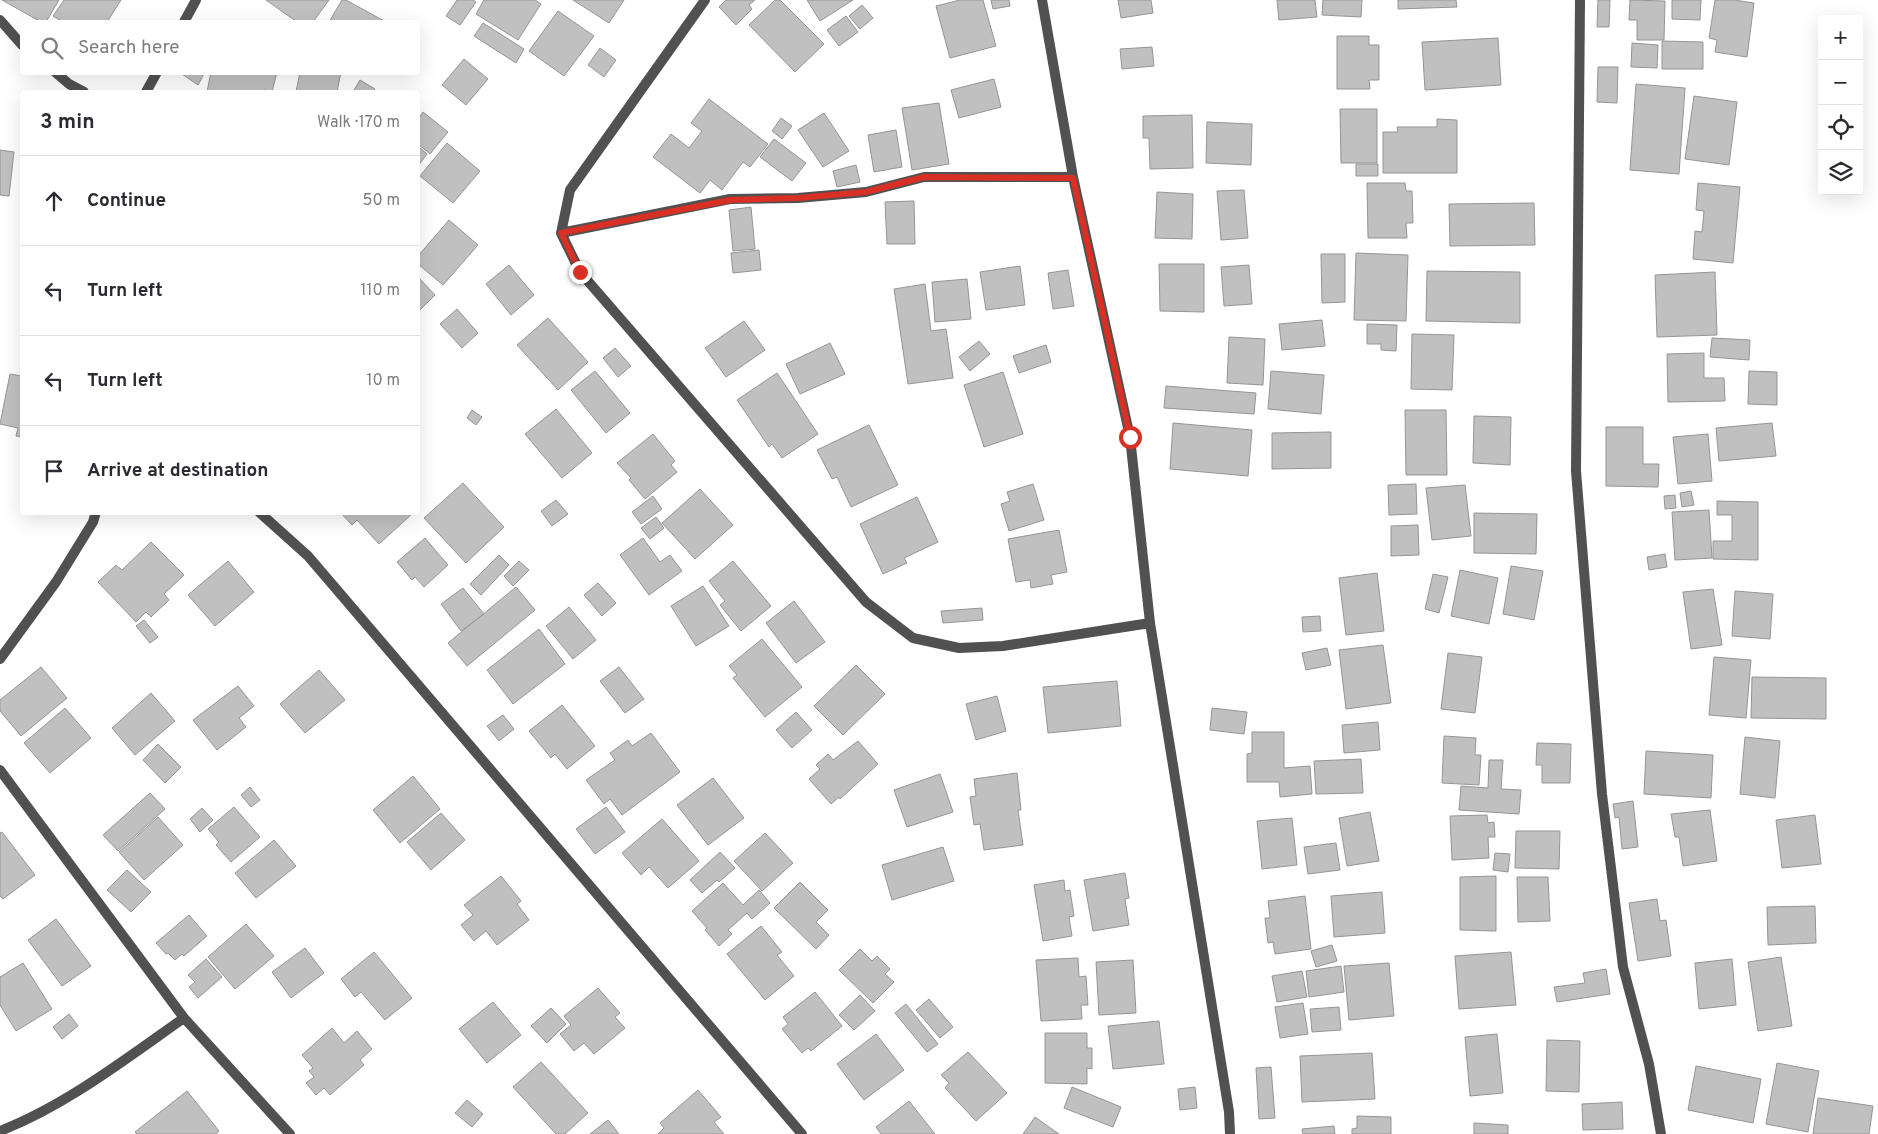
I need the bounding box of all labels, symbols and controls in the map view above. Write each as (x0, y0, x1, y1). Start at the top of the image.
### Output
map controls (1818, 15, 1863, 195)
button: + (1818, 15, 1863, 60)
search box (20, 20, 420, 75)
icon: search (38, 34, 66, 62)
text: Search here (78, 36, 180, 60)
button: − (1818, 60, 1863, 105)
button: locate (1818, 105, 1863, 150)
text: 3 min (40, 109, 95, 136)
text: Walk · 170 m (317, 113, 400, 133)
button: layers (1818, 150, 1863, 195)
icon: ahead (40, 187, 68, 215)
text: Continue (87, 189, 166, 213)
text: 50 m (363, 191, 400, 211)
route end (569, 261, 592, 284)
icon: left (40, 277, 68, 305)
text: Turn left (87, 279, 163, 303)
text: 110 m (360, 281, 400, 301)
icon: left (40, 367, 68, 395)
text: Turn left (87, 369, 163, 393)
text: 10 m (366, 371, 400, 391)
route start (1119, 426, 1142, 449)
icon: arrive (40, 457, 68, 485)
text: Arrive at destination (87, 459, 268, 483)

